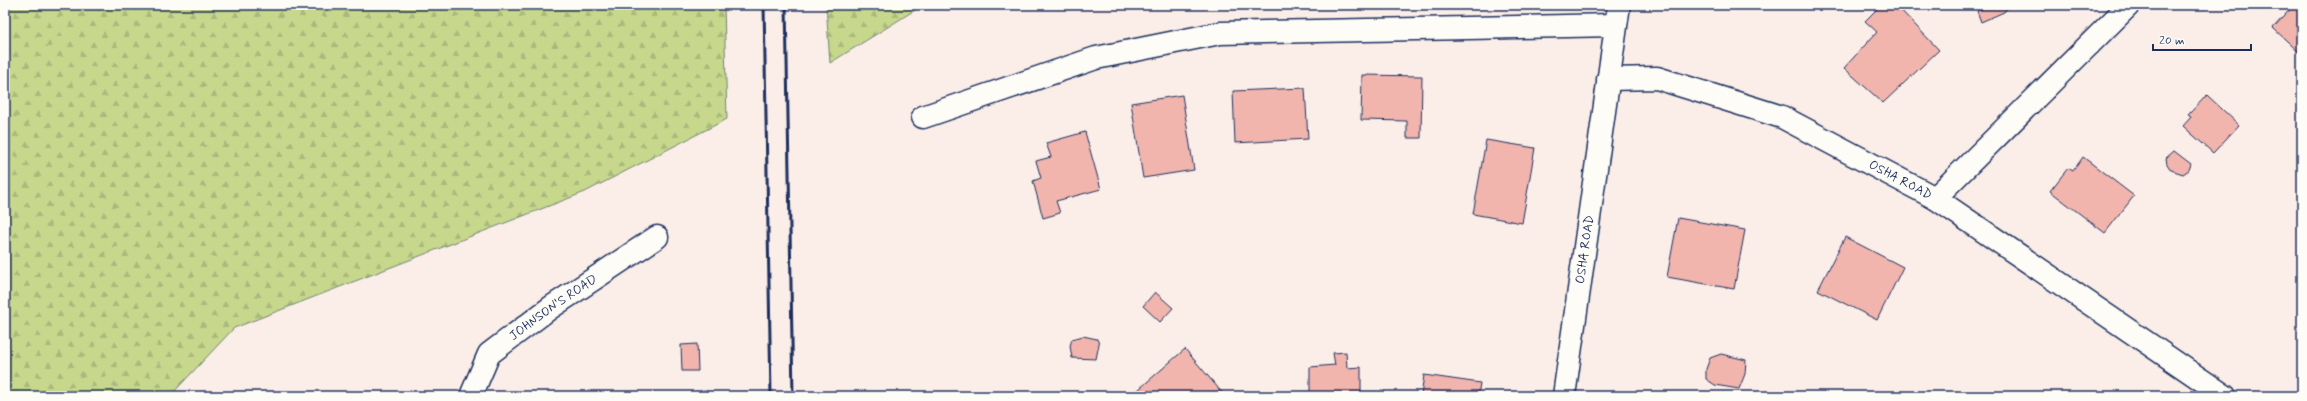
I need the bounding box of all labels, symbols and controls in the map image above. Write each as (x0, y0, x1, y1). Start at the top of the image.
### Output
scale bar (2153, 26, 2251, 52)
text: 20 m (2159, 33, 2185, 49)
street label: OSHA ROAD (1866, 156, 1935, 203)
street label: OSHA ROAD (1571, 214, 1598, 285)
street label: JOHNSON'S ROAD (506, 271, 600, 344)

